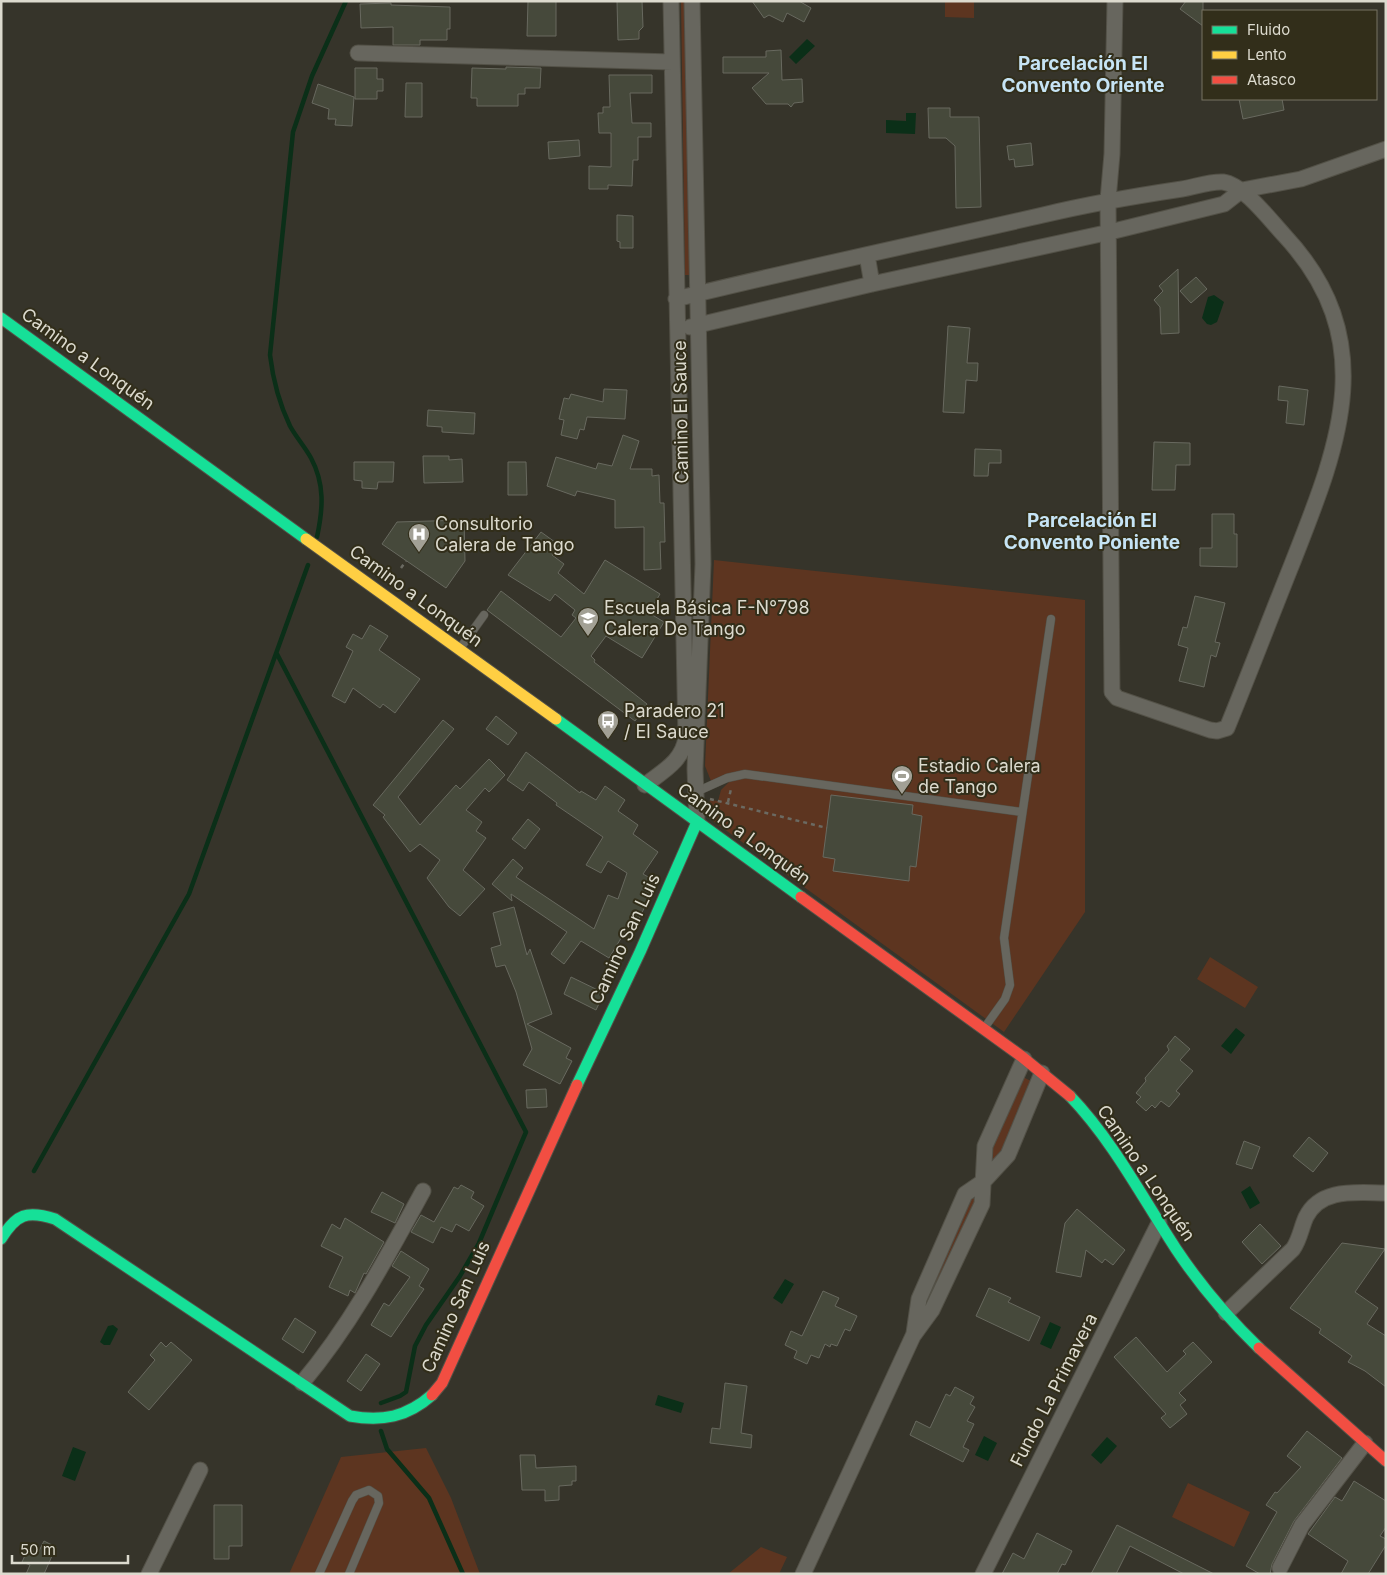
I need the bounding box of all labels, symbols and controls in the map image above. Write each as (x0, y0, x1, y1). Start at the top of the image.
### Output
legend (1202, 10, 1377, 100)
text: Fluido (1247, 20, 1290, 39)
text: Lento (1247, 45, 1287, 64)
district label: Parcelación El Convento Oriente (1001, 52, 1165, 97)
text: Atasco (1247, 70, 1296, 89)
street label: Camino a Lonquén (18, 303, 159, 414)
street label: Camino El Sauce (669, 340, 692, 484)
district label: Parcelación El Convento Poniente (1004, 509, 1180, 554)
place label: Consultorio Calera de Tango (435, 513, 575, 555)
hospital icon: Consultorio Calera de Tango (407, 522, 431, 553)
street label: Camino a Lonquén (346, 540, 487, 651)
place label: Escuela Básica F-N°798 Calera De Tango (604, 597, 810, 639)
school or university icon: Escuela Básica F-N°798 Calera De Tango (576, 606, 600, 637)
place label: Paradero 21 / El Sauce (624, 700, 725, 742)
bus stop icon: Paradero 21 / El Sauce (596, 709, 620, 740)
place label: Estadio Calera de Tango (918, 755, 1041, 797)
sports icon: Estadio Calera de Tango (890, 764, 914, 795)
street label: Camino a Lonquén (674, 778, 815, 889)
street label: Camino San Luis (585, 870, 664, 1008)
street label: Camino a Lonquén (1093, 1101, 1200, 1245)
street label: Camino San Luis (417, 1238, 494, 1376)
street label: Fundo La Primavera (1006, 1310, 1101, 1470)
scale bar (12, 1532, 129, 1564)
text: 50 m (20, 1540, 56, 1559)

